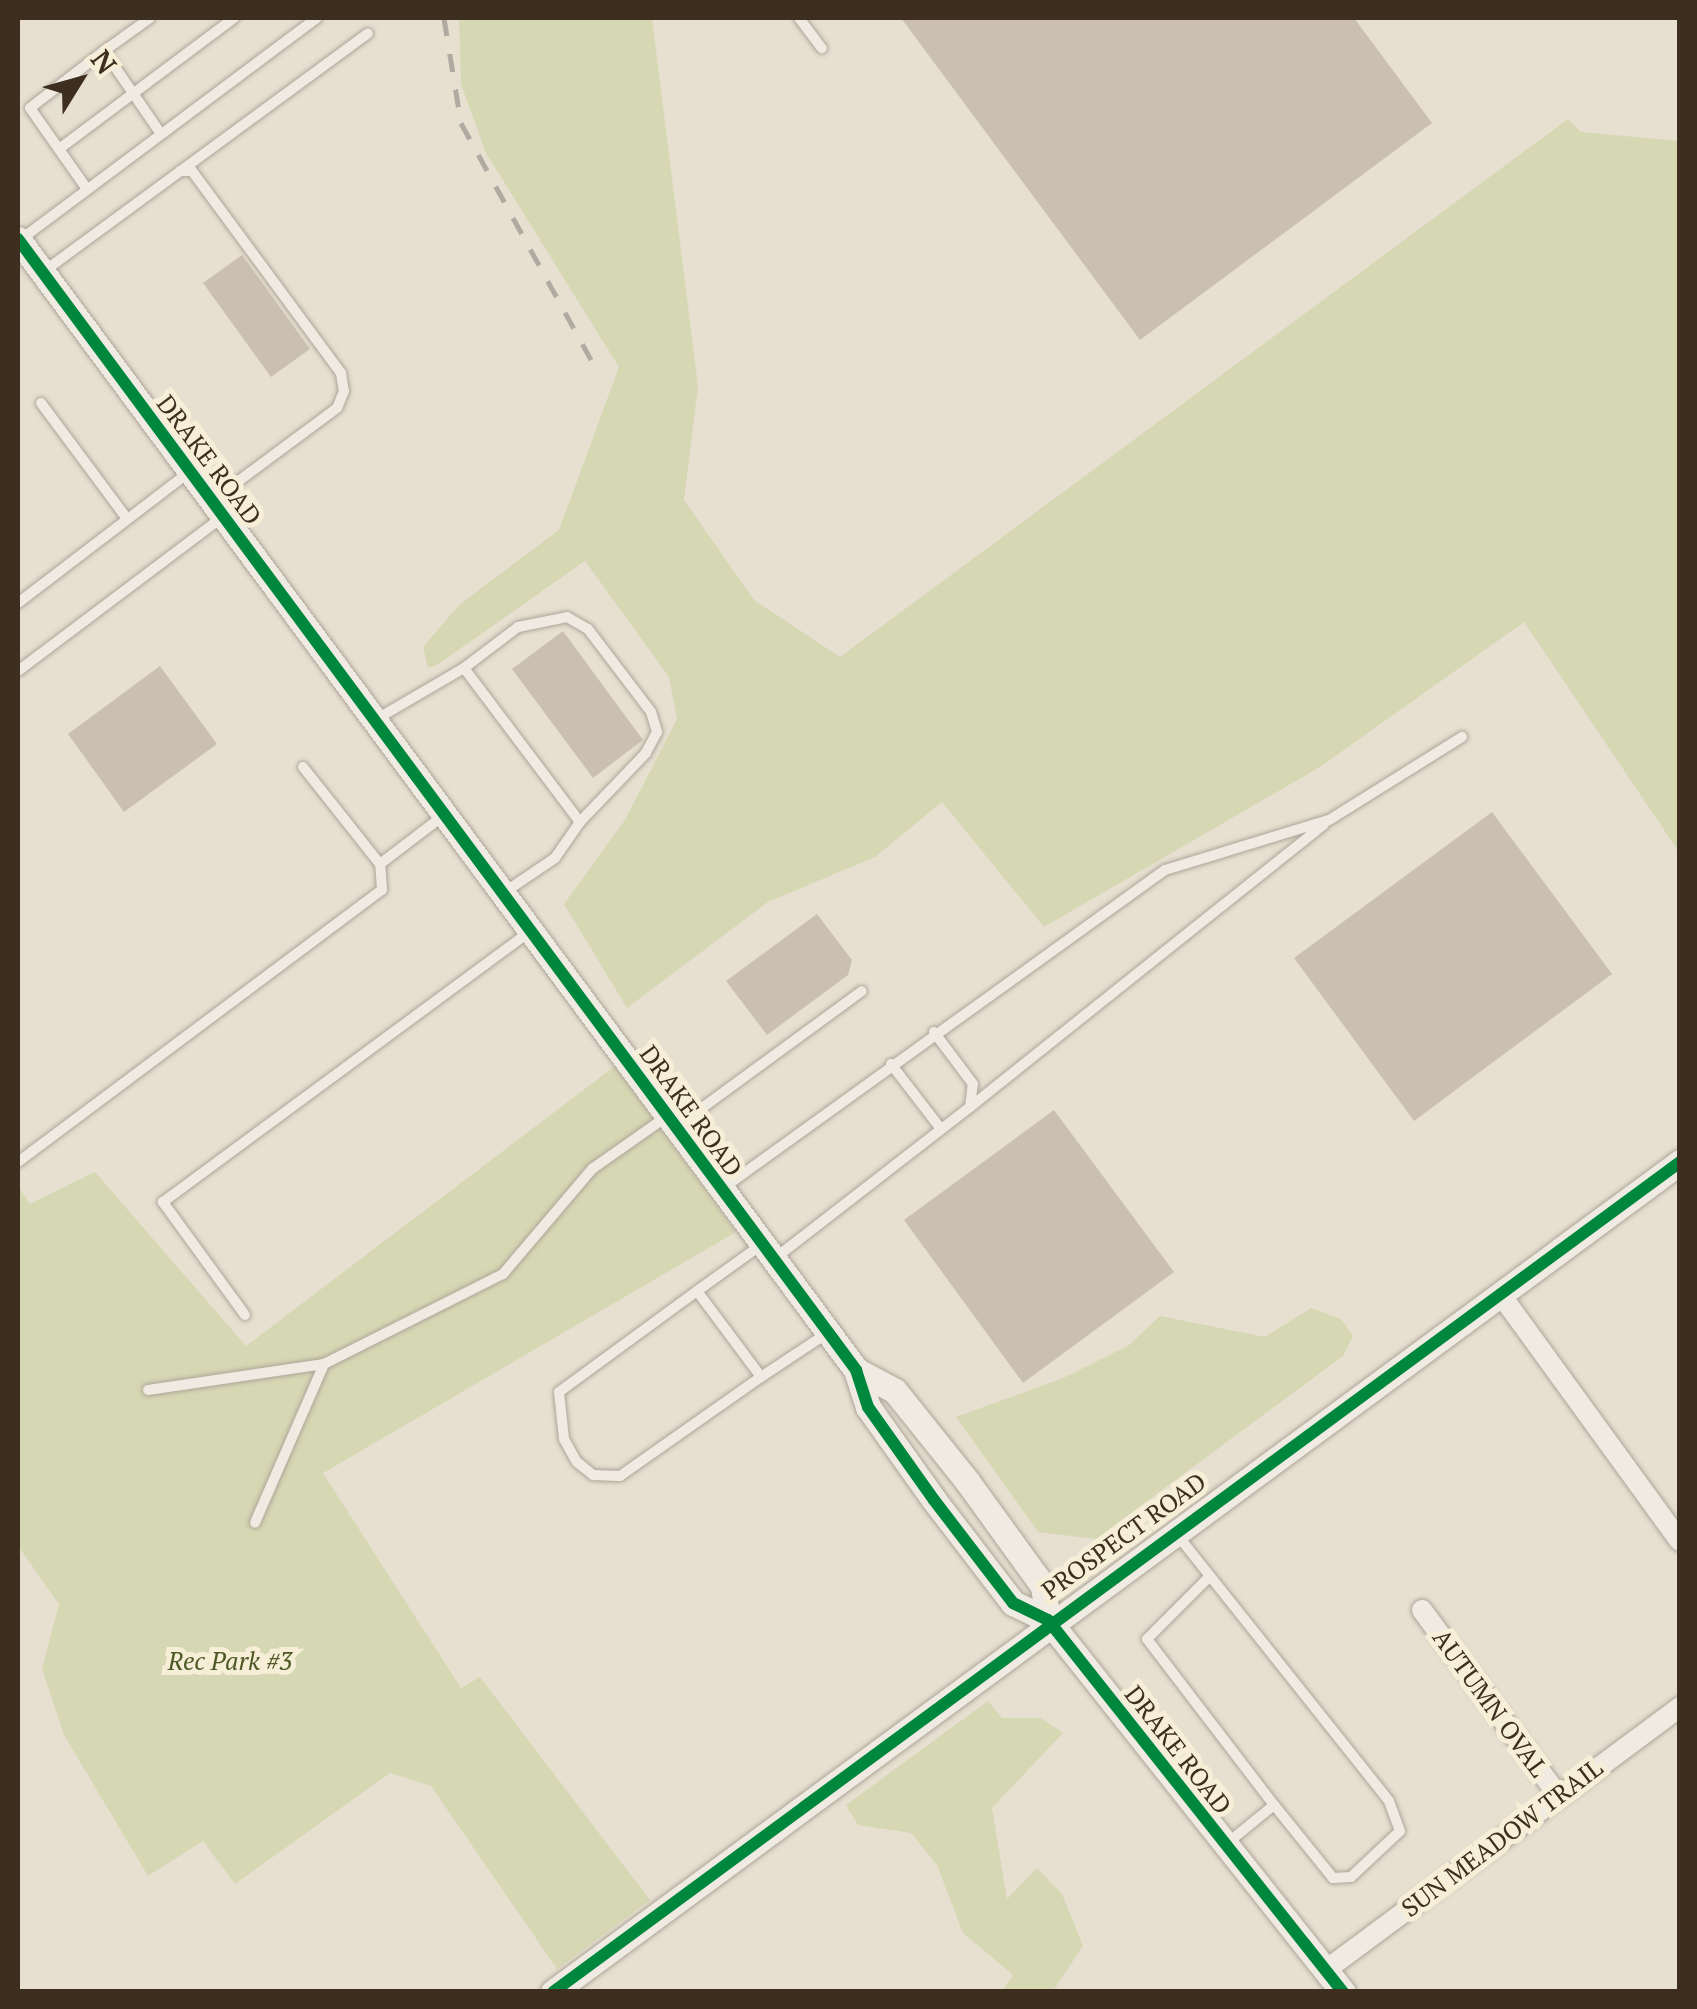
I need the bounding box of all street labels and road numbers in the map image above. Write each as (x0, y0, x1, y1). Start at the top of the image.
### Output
street label: DRAKE ROAD (151, 389, 267, 531)
street label: DRAKE ROAD (633, 1040, 749, 1182)
street label: PROSPECT ROAD (1036, 1466, 1212, 1606)
street label: AUTUMN OVAL (1426, 1623, 1554, 1783)
street label: DRAKE ROAD (1119, 1680, 1237, 1820)
street label: SUN MEADOW TRAIL (1396, 1753, 1608, 1923)

